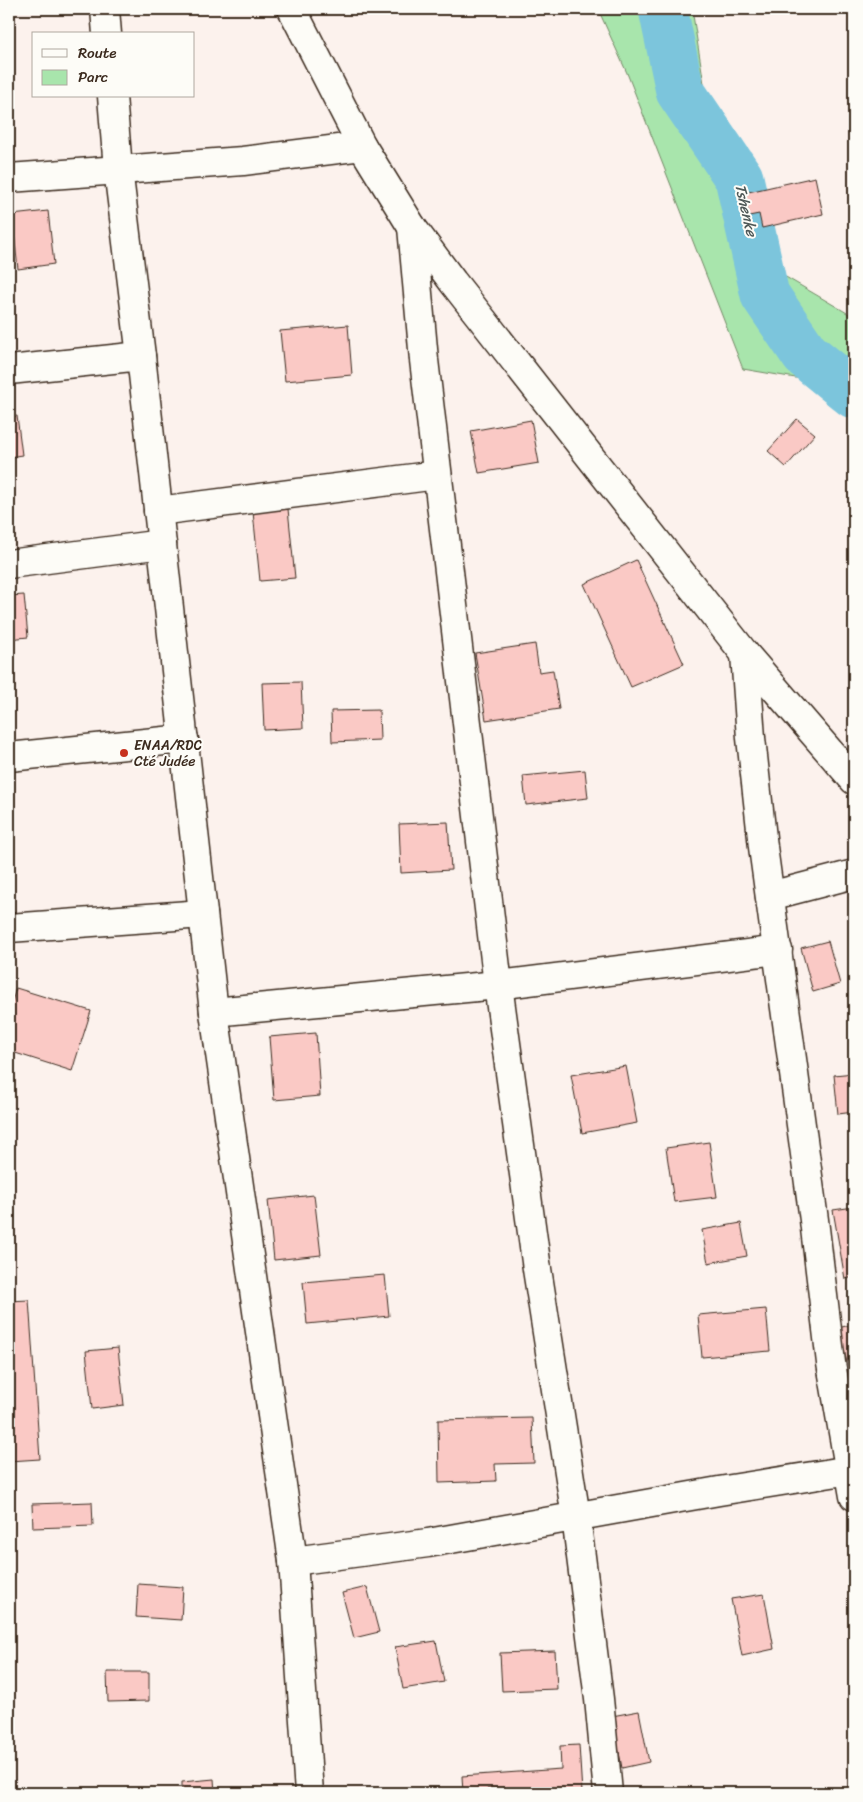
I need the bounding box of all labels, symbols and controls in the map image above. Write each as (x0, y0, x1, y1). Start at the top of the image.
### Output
legend (32, 32, 195, 98)
text: Route (78, 40, 117, 66)
text: Parc (78, 64, 108, 90)
water label: Tshenke (727, 181, 765, 240)
place label: ENAA/RDC Cté Judée (134, 733, 202, 774)
marker: ENAA/RDC Cté Judée (118, 747, 130, 759)

